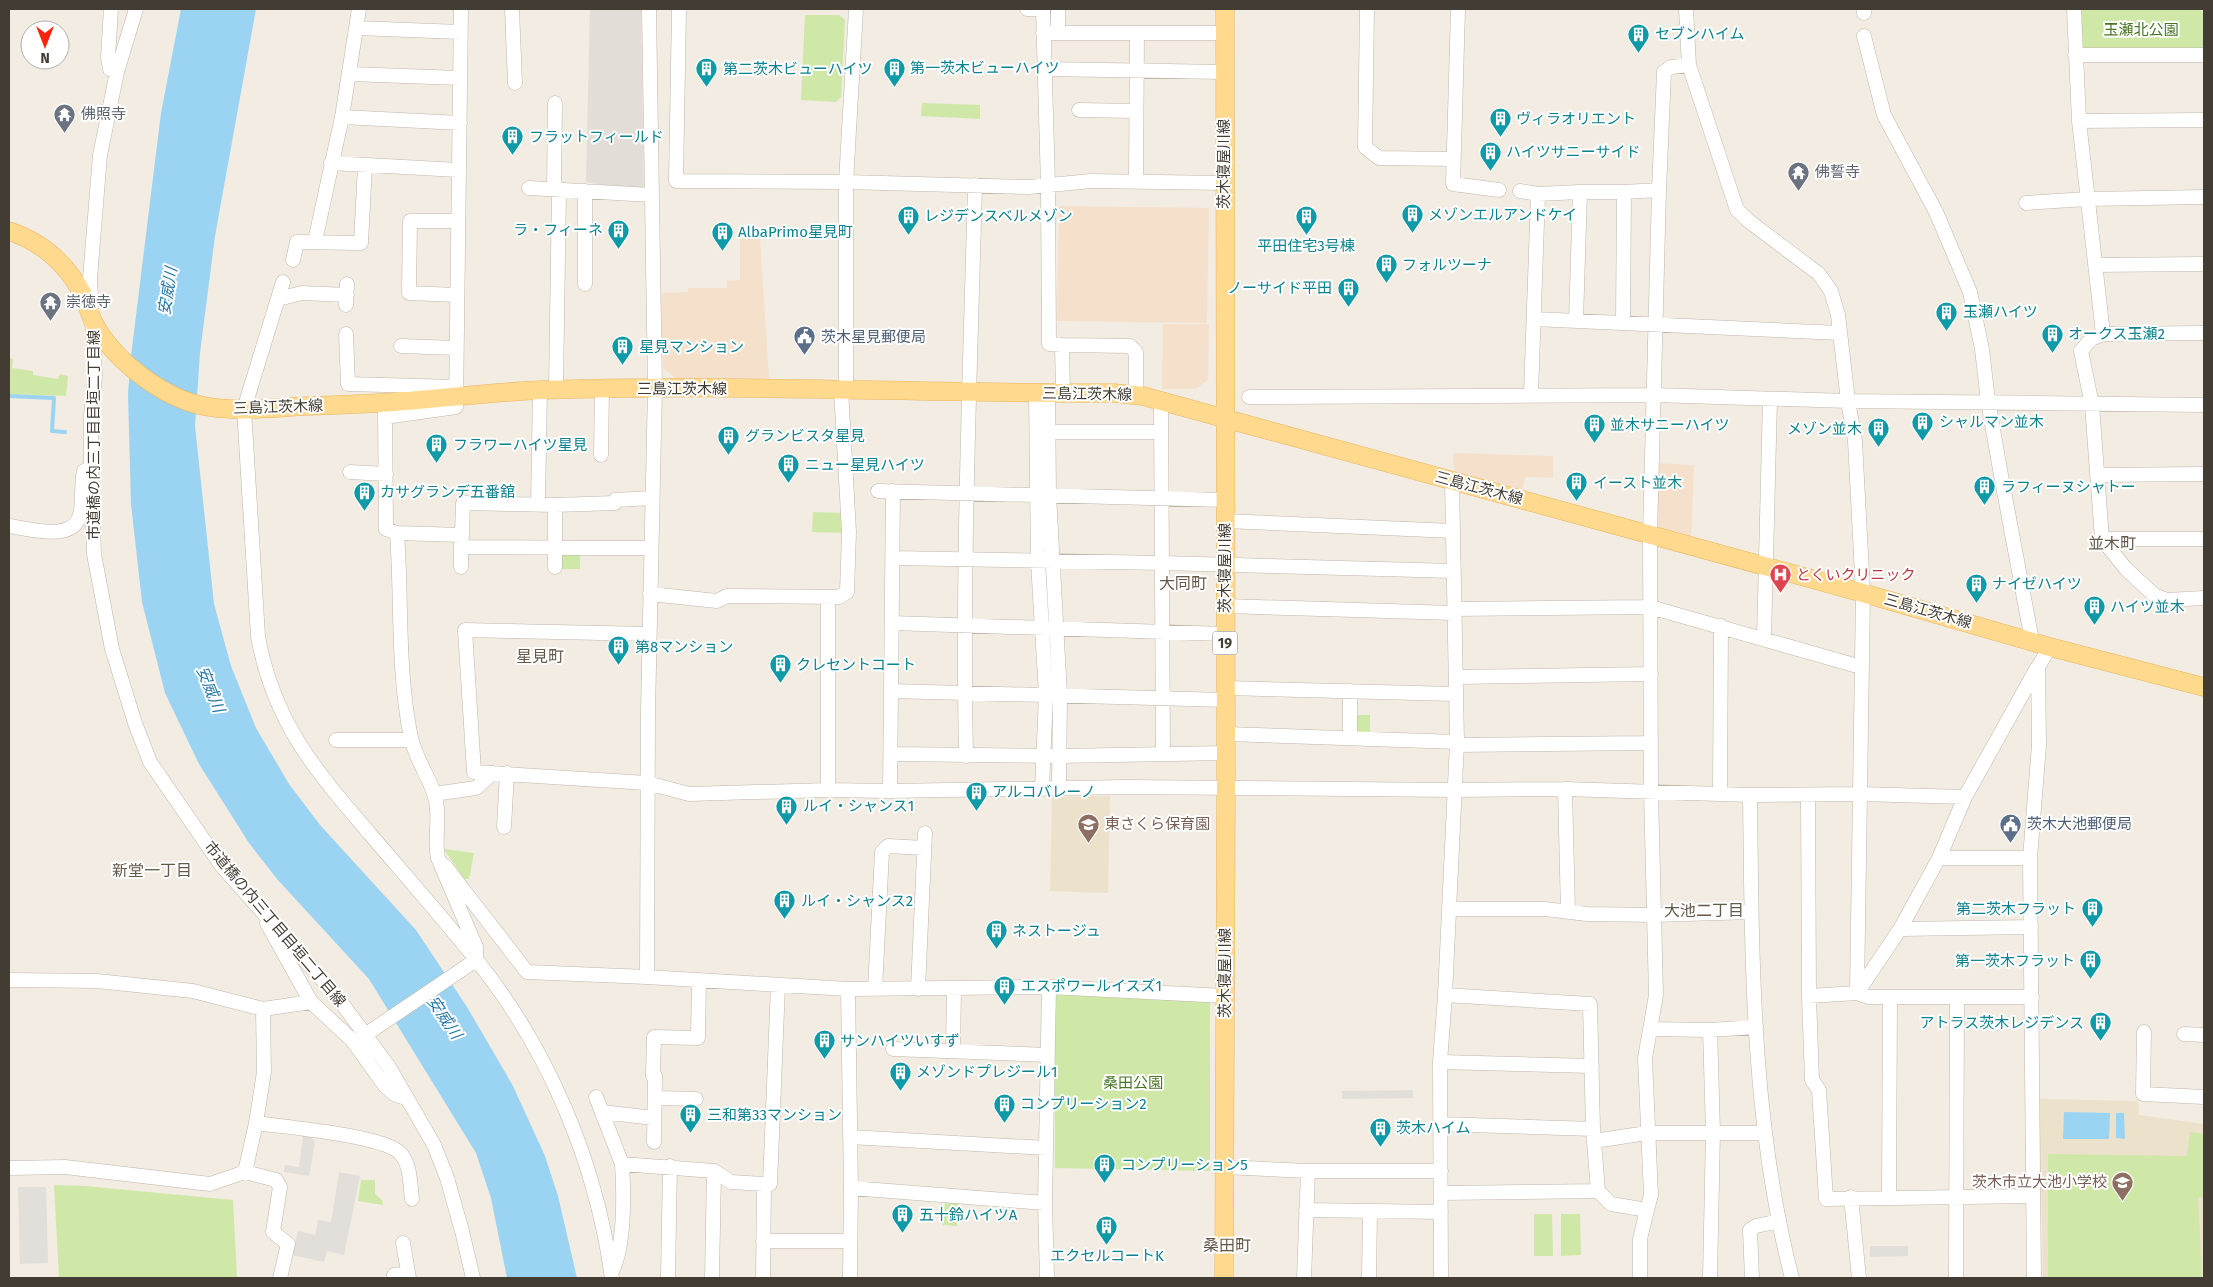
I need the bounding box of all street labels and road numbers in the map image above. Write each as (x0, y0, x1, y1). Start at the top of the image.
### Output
street label: 茨木寝屋川線 (1215, 119, 1233, 209)
street label: 市道橋の内三丁目目垣二丁目線 (85, 330, 103, 540)
street label: 三島江茨木線 (637, 380, 727, 398)
street label: 三島江茨木線 (1042, 384, 1132, 404)
street label: 三島江茨木線 (233, 396, 323, 418)
street label: 三島江茨木線 (1433, 468, 1525, 508)
street label: 茨木寝屋川線 (1216, 523, 1234, 613)
street label: 三島江茨木線 (1882, 590, 1974, 632)
road number: 19 (1212, 632, 1238, 654)
street label: 市道橋の内三丁目目垣二丁目線 (201, 838, 349, 1010)
street label: 茨木寝屋川線 (1216, 928, 1234, 1018)

